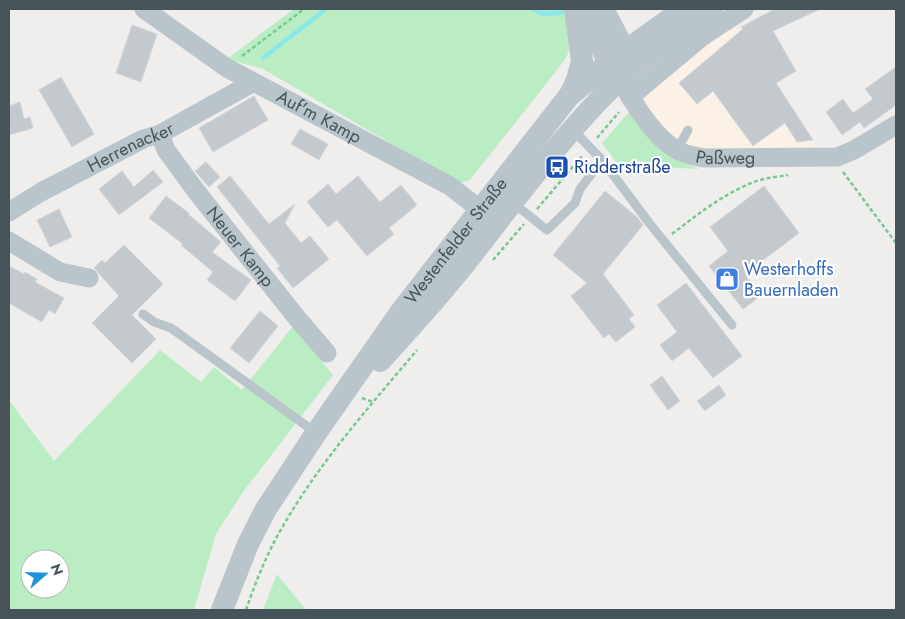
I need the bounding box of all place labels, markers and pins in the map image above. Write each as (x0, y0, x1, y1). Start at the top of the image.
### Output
bus stop icon: Ridderstraße (544, 154, 570, 180)
place label: Ridderstraße (574, 154, 671, 180)
place label: Westerhoffs Bauernladen (744, 256, 839, 303)
shop icon: Westerhoffs Bauernladen (714, 266, 740, 292)

